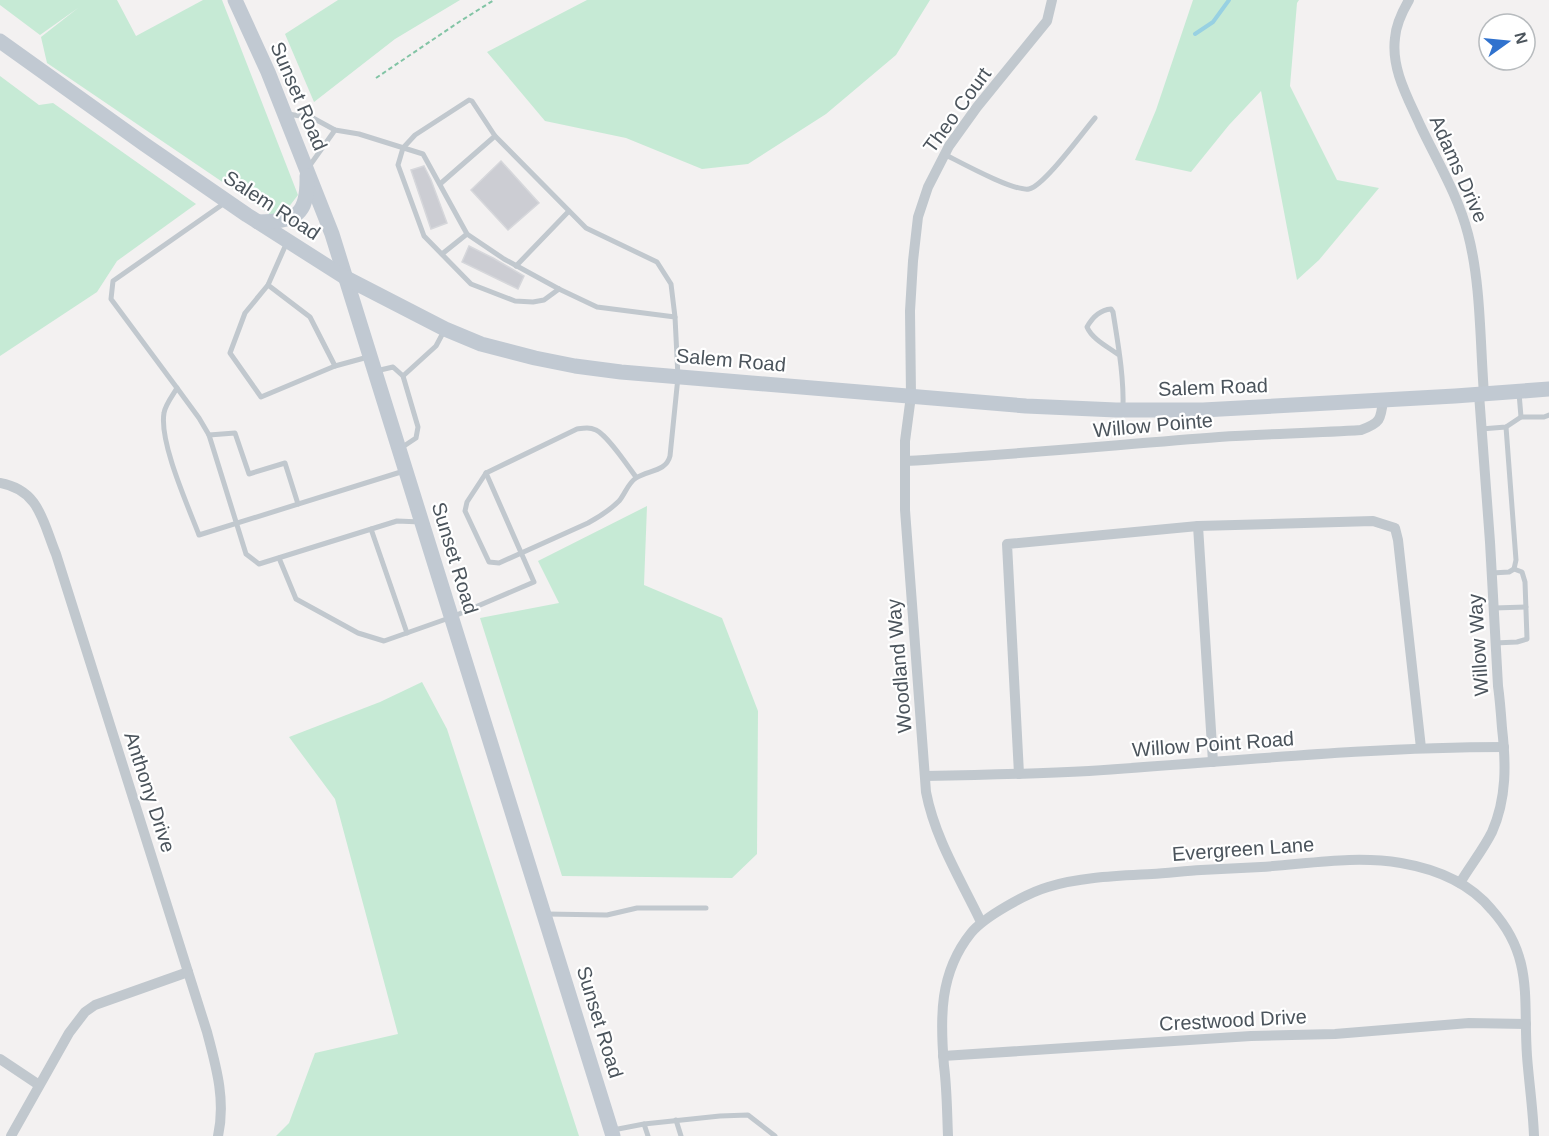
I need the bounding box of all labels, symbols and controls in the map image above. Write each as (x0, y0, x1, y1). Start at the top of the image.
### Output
north arrow (1477, 12, 1537, 72)
text: N (1511, 30, 1531, 46)
street label: Sunset Road (266, 38, 332, 154)
street label: Theo Court (919, 63, 996, 157)
street label: Adams Drive (1426, 112, 1492, 226)
street label: Salem Road (220, 166, 324, 244)
street label: Salem Road (675, 344, 787, 376)
street label: Salem Road (1158, 374, 1268, 400)
street label: Willow Pointe (1092, 409, 1214, 441)
street label: Sunset Road (428, 499, 482, 617)
street label: Willow Way (1463, 593, 1493, 697)
street label: Woodland Way (882, 598, 916, 734)
street label: Willow Point Road (1131, 727, 1295, 761)
street label: Anthony Drive (120, 729, 180, 855)
street label: Evergreen Lane (1171, 833, 1315, 865)
street label: Sunset Road (573, 963, 627, 1081)
street label: Crestwood Drive (1159, 1005, 1307, 1035)

